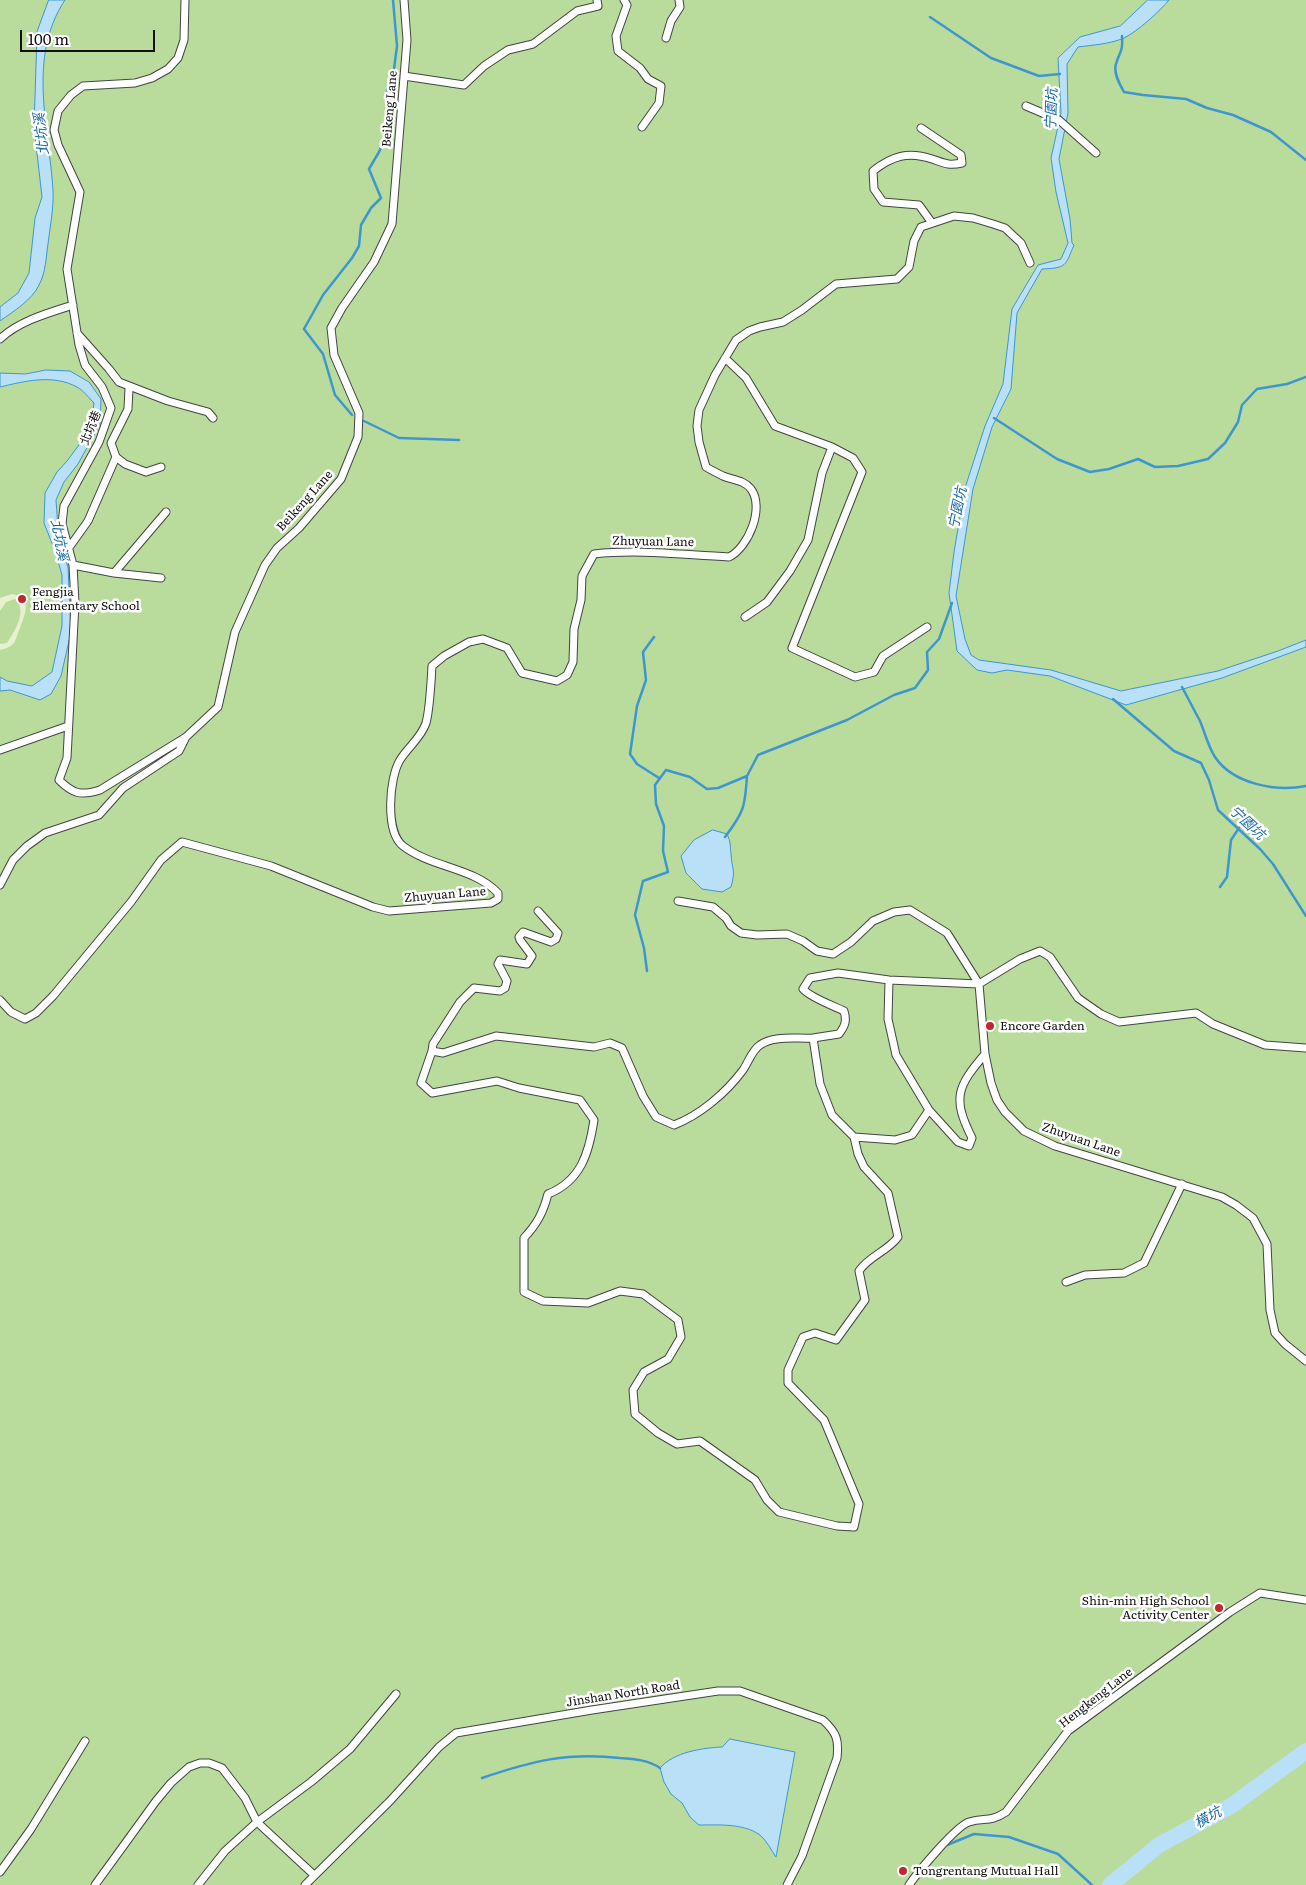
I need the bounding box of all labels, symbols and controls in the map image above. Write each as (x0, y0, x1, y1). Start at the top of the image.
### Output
scale bar (22, 20, 158, 52)
text: 100 m (28, 27, 69, 50)
street label: Beikeng Lane (379, 70, 401, 148)
water label: 宁園坑 (1043, 88, 1061, 130)
water label: 北坑溪 (31, 112, 53, 156)
street label: 北坑巷 (78, 409, 104, 447)
street label: Beikeng Lane (274, 468, 336, 534)
water label: 宁園坑 (945, 486, 971, 530)
water label: 北坑溪 (47, 518, 71, 562)
street label: Zhuyuan Lane (612, 534, 694, 550)
place label: Fengjia Elementary School (32, 585, 140, 613)
marker: Fengjia Elementary School (16, 593, 28, 605)
water label: 宁園坑 (1226, 803, 1268, 843)
street label: Zhuyuan Lane (403, 884, 487, 906)
place label: Encore Garden (1000, 1019, 1085, 1033)
marker: Encore Garden (984, 1020, 996, 1032)
street label: Zhuyuan Lane (1040, 1120, 1122, 1160)
place label: Shin-min High School Activity Center (1082, 1594, 1209, 1622)
marker: Shin-min High School Activity Center (1213, 1602, 1225, 1614)
street label: Hengkeng Lane (1056, 1665, 1136, 1731)
street label: Jinshan North Road (565, 1678, 681, 1710)
water label: 橫坑 (1192, 1804, 1224, 1832)
place label: Tongrentang Mutual Hall (913, 1864, 1058, 1878)
marker: Tongrentang Mutual Hall (897, 1865, 909, 1877)

